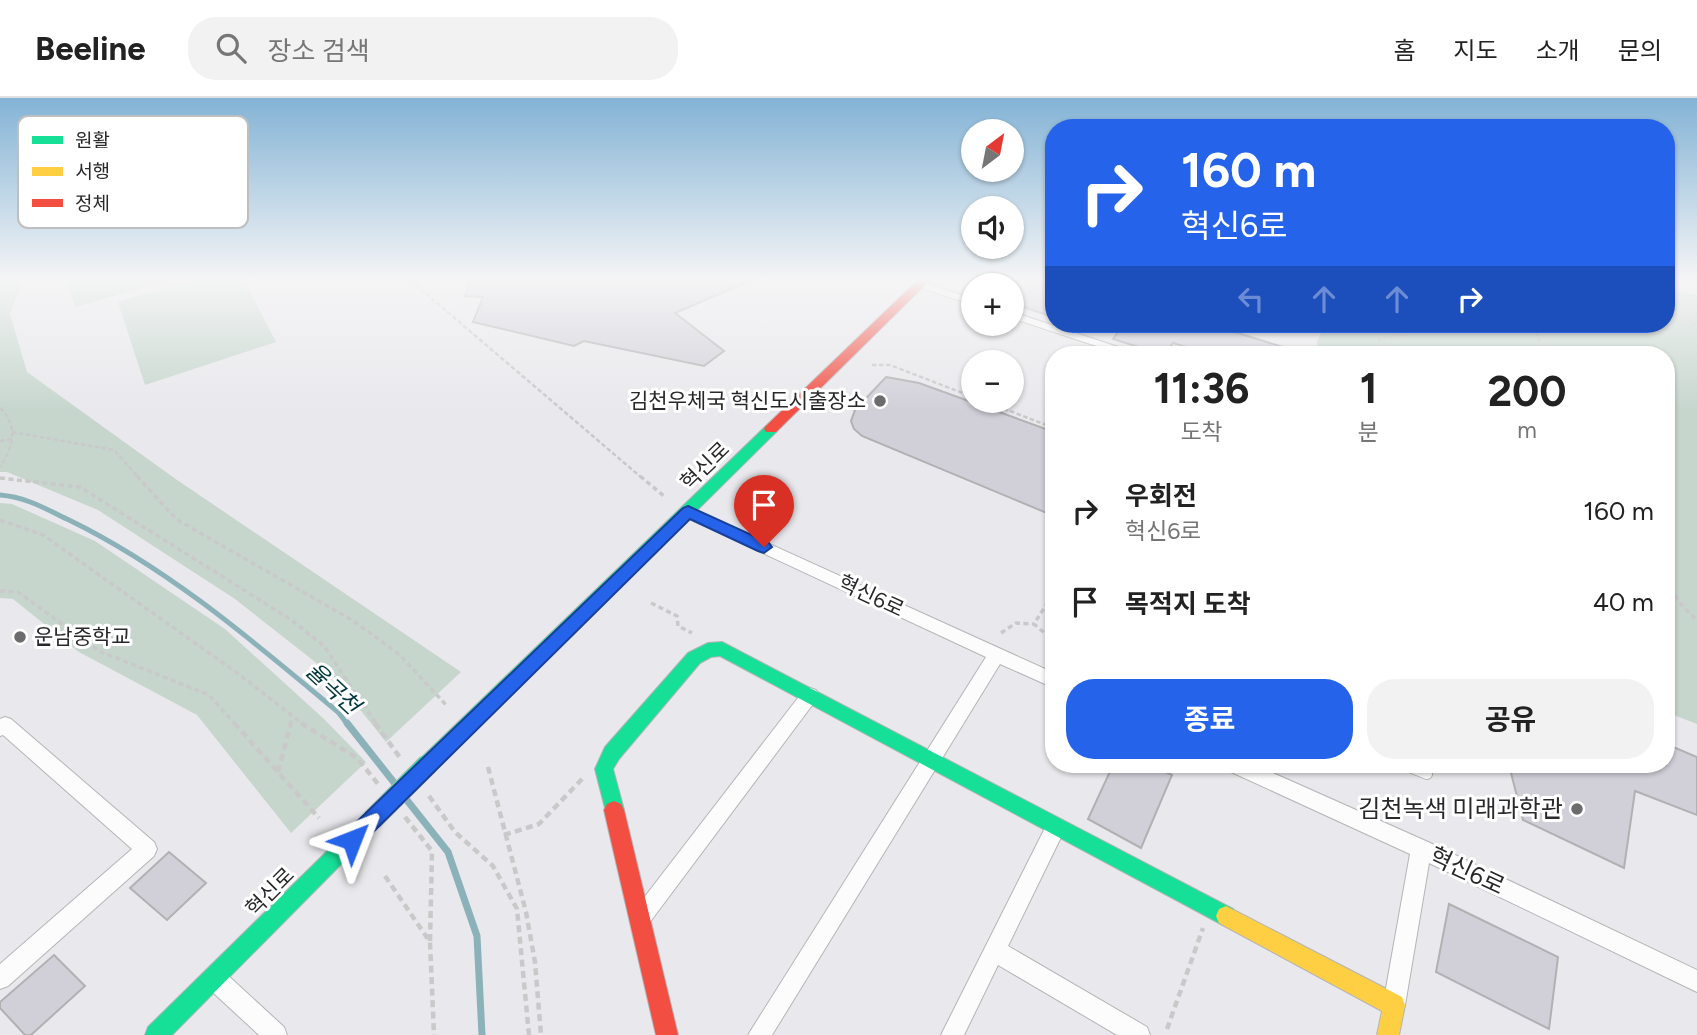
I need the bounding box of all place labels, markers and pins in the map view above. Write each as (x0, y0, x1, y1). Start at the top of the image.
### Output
place label: 김천우체국 혁신도시출장소 (629, 388, 866, 413)
marker: 김천우체국 혁신도시출장소 (872, 393, 888, 409)
pin (734, 475, 794, 547)
place label: 운남중학교 (34, 624, 131, 649)
marker: 운남중학교 (12, 629, 28, 645)
place label: 김천녹색 미래과학관 (1358, 794, 1563, 823)
marker: 김천녹색 미래과학관 (1569, 801, 1585, 817)

